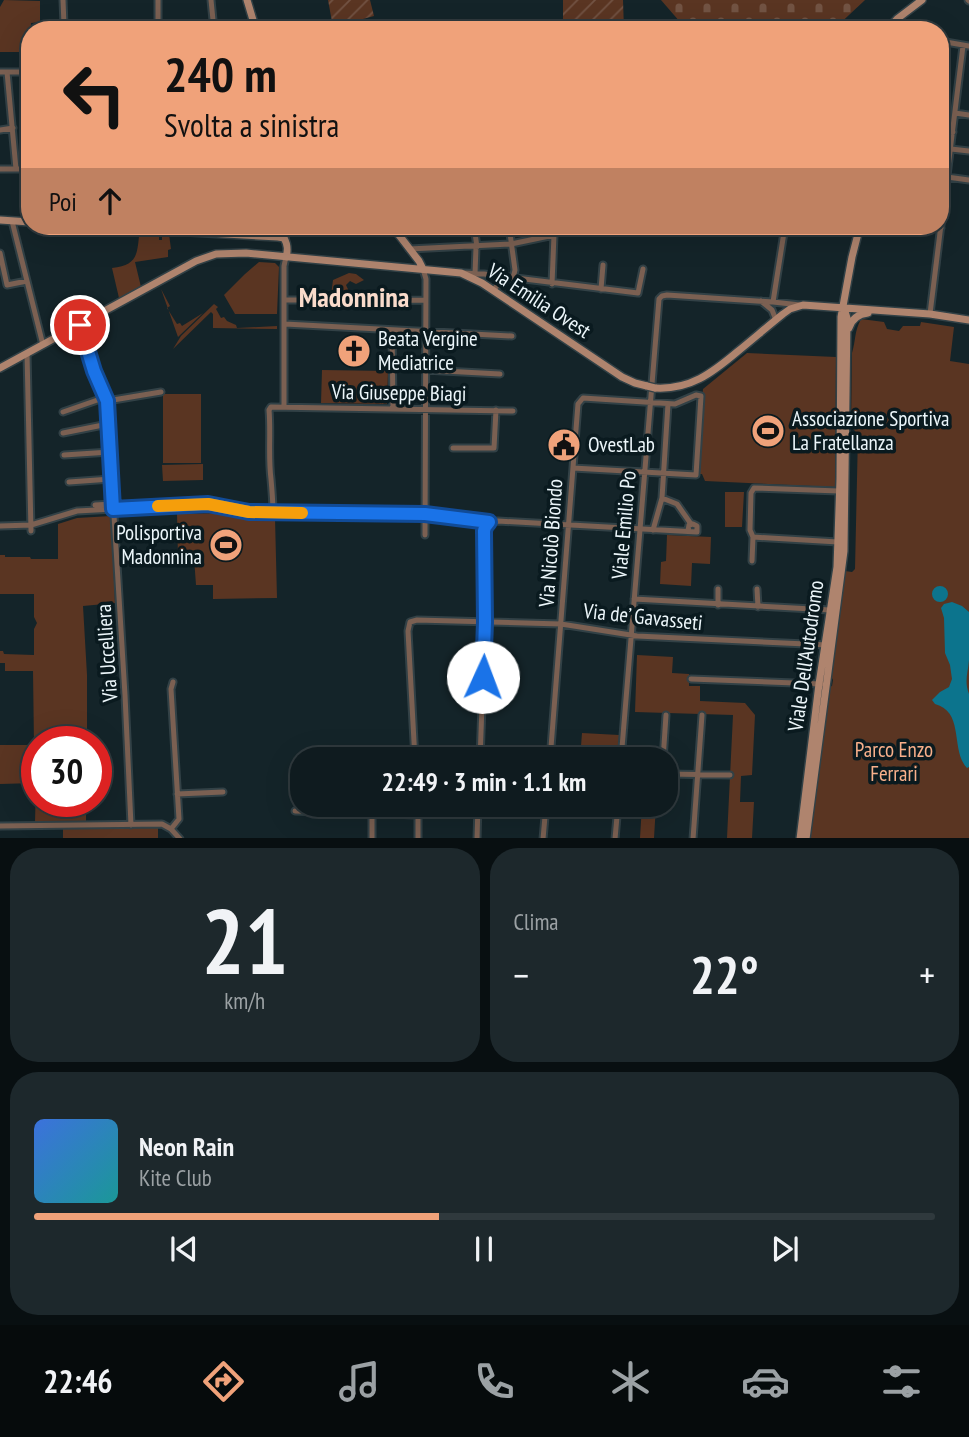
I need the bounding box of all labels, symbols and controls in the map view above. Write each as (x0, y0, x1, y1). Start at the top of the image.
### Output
text: 240 m (164, 42, 277, 106)
icon: left (49, 49, 140, 140)
text: Svolta a sinistra (164, 104, 339, 146)
icon: ahead (91, 182, 129, 220)
text: Poi (49, 185, 77, 218)
street label: Via Emilia Ovest (482, 257, 596, 344)
district label: Madonnina (299, 278, 409, 315)
pin (50, 295, 110, 355)
icon: arrive (61, 306, 99, 344)
place label: Beata Vergine Mediatrice (378, 325, 478, 376)
church icon: Beata Vergine Mediatrice (335, 332, 373, 370)
street label: Via Giuseppe Biagi (330, 378, 467, 407)
place label: Associazione Sportiva La Fratellanza (792, 405, 950, 456)
sports icon: Associazione Sportiva La Fratellanza (749, 412, 787, 450)
public building icon: OvestLab (545, 426, 583, 464)
place label: OvestLab (588, 431, 655, 458)
street label: Viale Emilio Po (605, 470, 642, 581)
street label: Via Nicolò Biondo (532, 478, 568, 609)
place label: Polisportiva Madonnina (116, 519, 202, 570)
sports icon: Polisportiva Madonnina (207, 526, 245, 564)
street label: Viale Dell'Autodromo (781, 579, 829, 734)
street label: Via de’ Gavasseti (581, 597, 704, 636)
street label: Via Uccelliera (90, 603, 123, 704)
position arrow (446, 640, 520, 714)
speed limit sign: 30 (21, 726, 112, 817)
park label: Parco Enzo Ferrari (855, 736, 933, 787)
text: 22:49 · 3 min · 1.1 km (382, 765, 586, 798)
text: 21 (201, 881, 288, 999)
text: Clima (514, 907, 559, 936)
text: 22° (690, 941, 759, 1008)
text: − (514, 950, 529, 999)
text: + (919, 950, 935, 999)
text: km/h (224, 986, 265, 1015)
text: Neon Rain (139, 1130, 234, 1163)
text: Kite Club (139, 1163, 212, 1192)
icon: previous (165, 1230, 203, 1268)
icon: pause (465, 1230, 503, 1268)
icon: next (766, 1230, 804, 1268)
icon: directions (199, 1357, 248, 1406)
icon: music (335, 1357, 384, 1406)
icon: phone (470, 1357, 519, 1406)
icon: climate (606, 1357, 655, 1406)
icon: car (741, 1357, 790, 1406)
icon: filters (877, 1357, 926, 1406)
text: 22:46 (43, 1360, 112, 1402)

